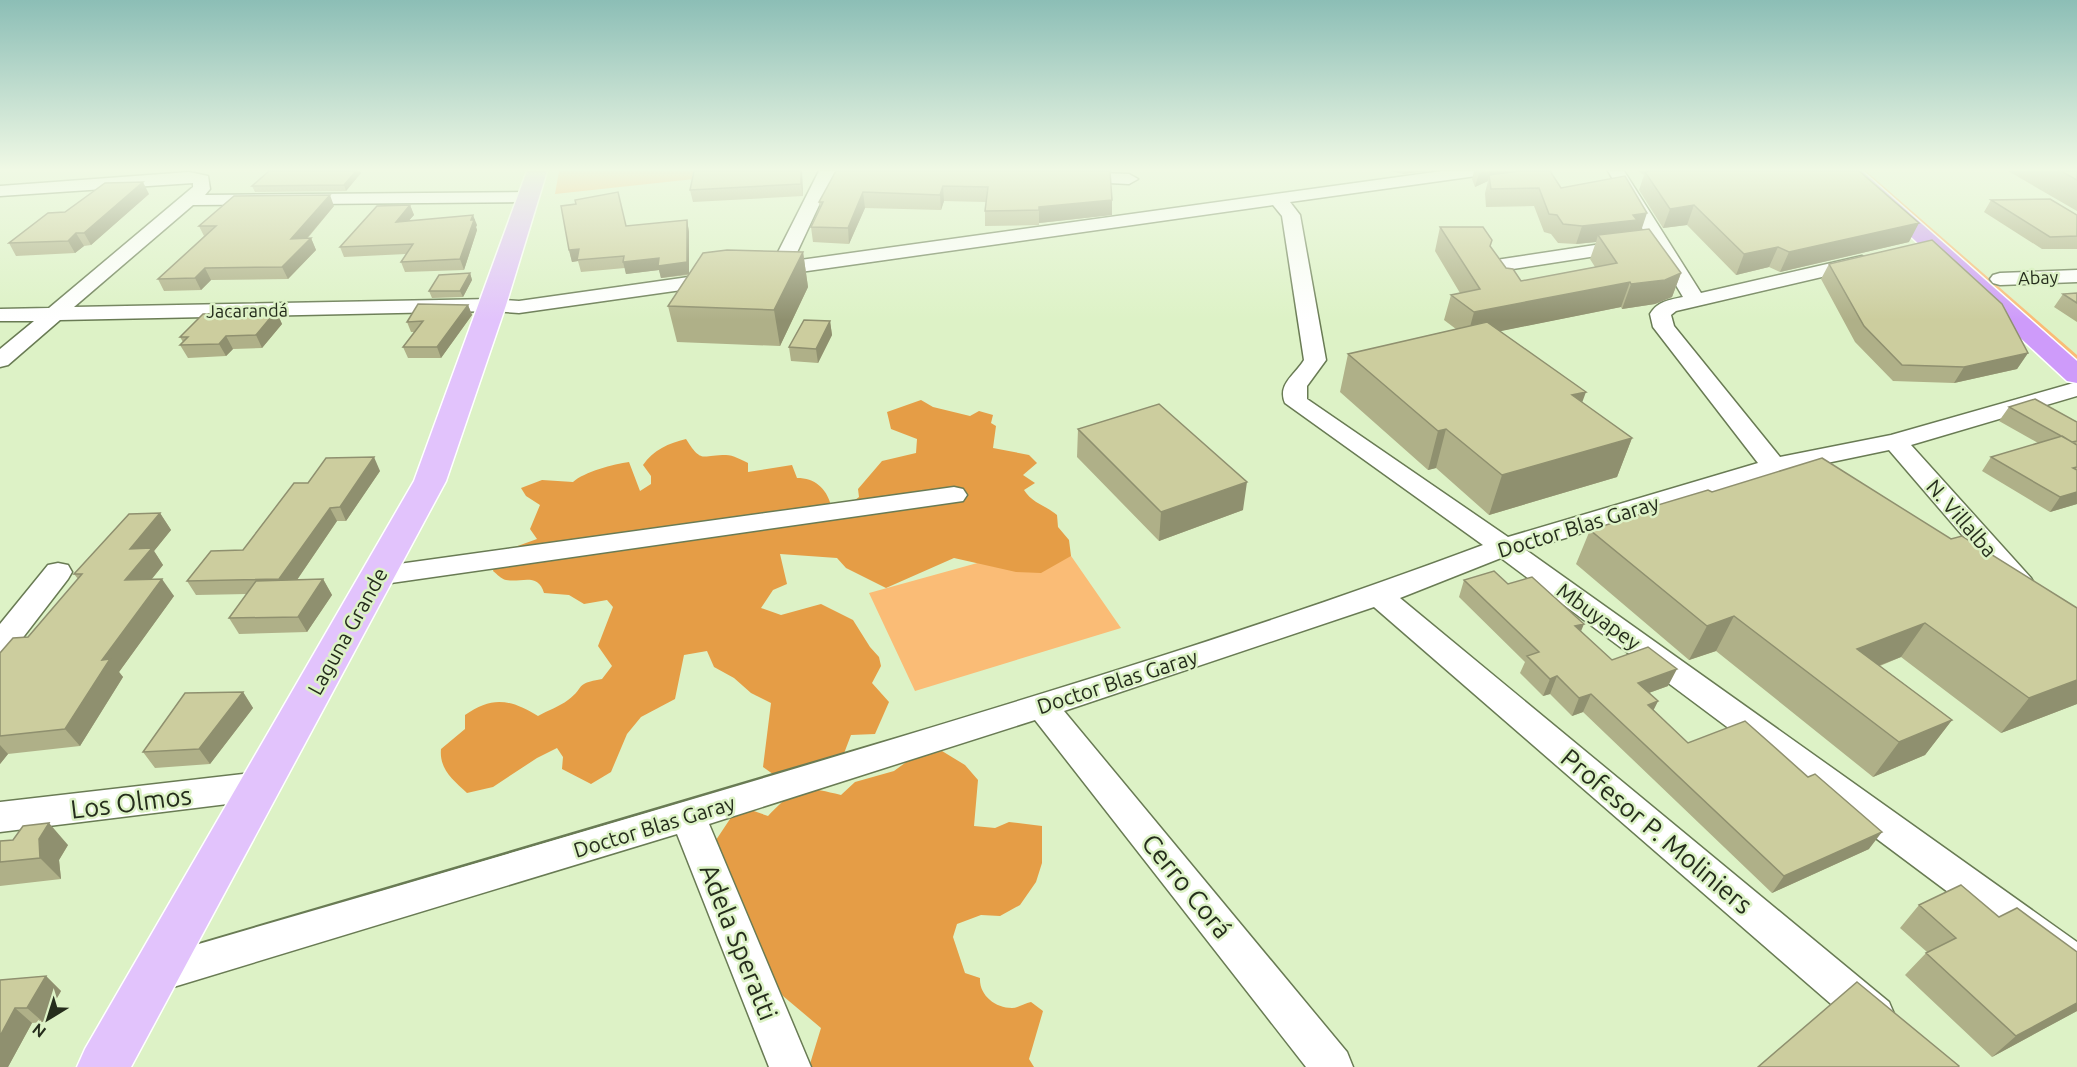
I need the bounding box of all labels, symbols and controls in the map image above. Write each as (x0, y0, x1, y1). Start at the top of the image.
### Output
street label: Abay (2018, 266, 2059, 288)
street label: Jacarandá (206, 299, 288, 321)
street label: N. Villalba (1922, 474, 2002, 562)
street label: Doctor Blas Garay (1494, 490, 1662, 562)
street label: Laguna Grande (302, 563, 392, 699)
street label: Mbuyapey (1553, 578, 1645, 654)
street label: Doctor Blas Garay (1034, 644, 1200, 718)
street label: Profesor P. Moliniers (1556, 743, 1758, 919)
street label: Los Olmos (69, 780, 193, 824)
street label: Doctor Blas Garay (570, 790, 738, 862)
street label: Cerro Corá (1136, 828, 1238, 944)
street label: Adela Speratti (695, 860, 783, 1024)
north arrow (18, 989, 78, 1049)
text: N (29, 1020, 49, 1042)

